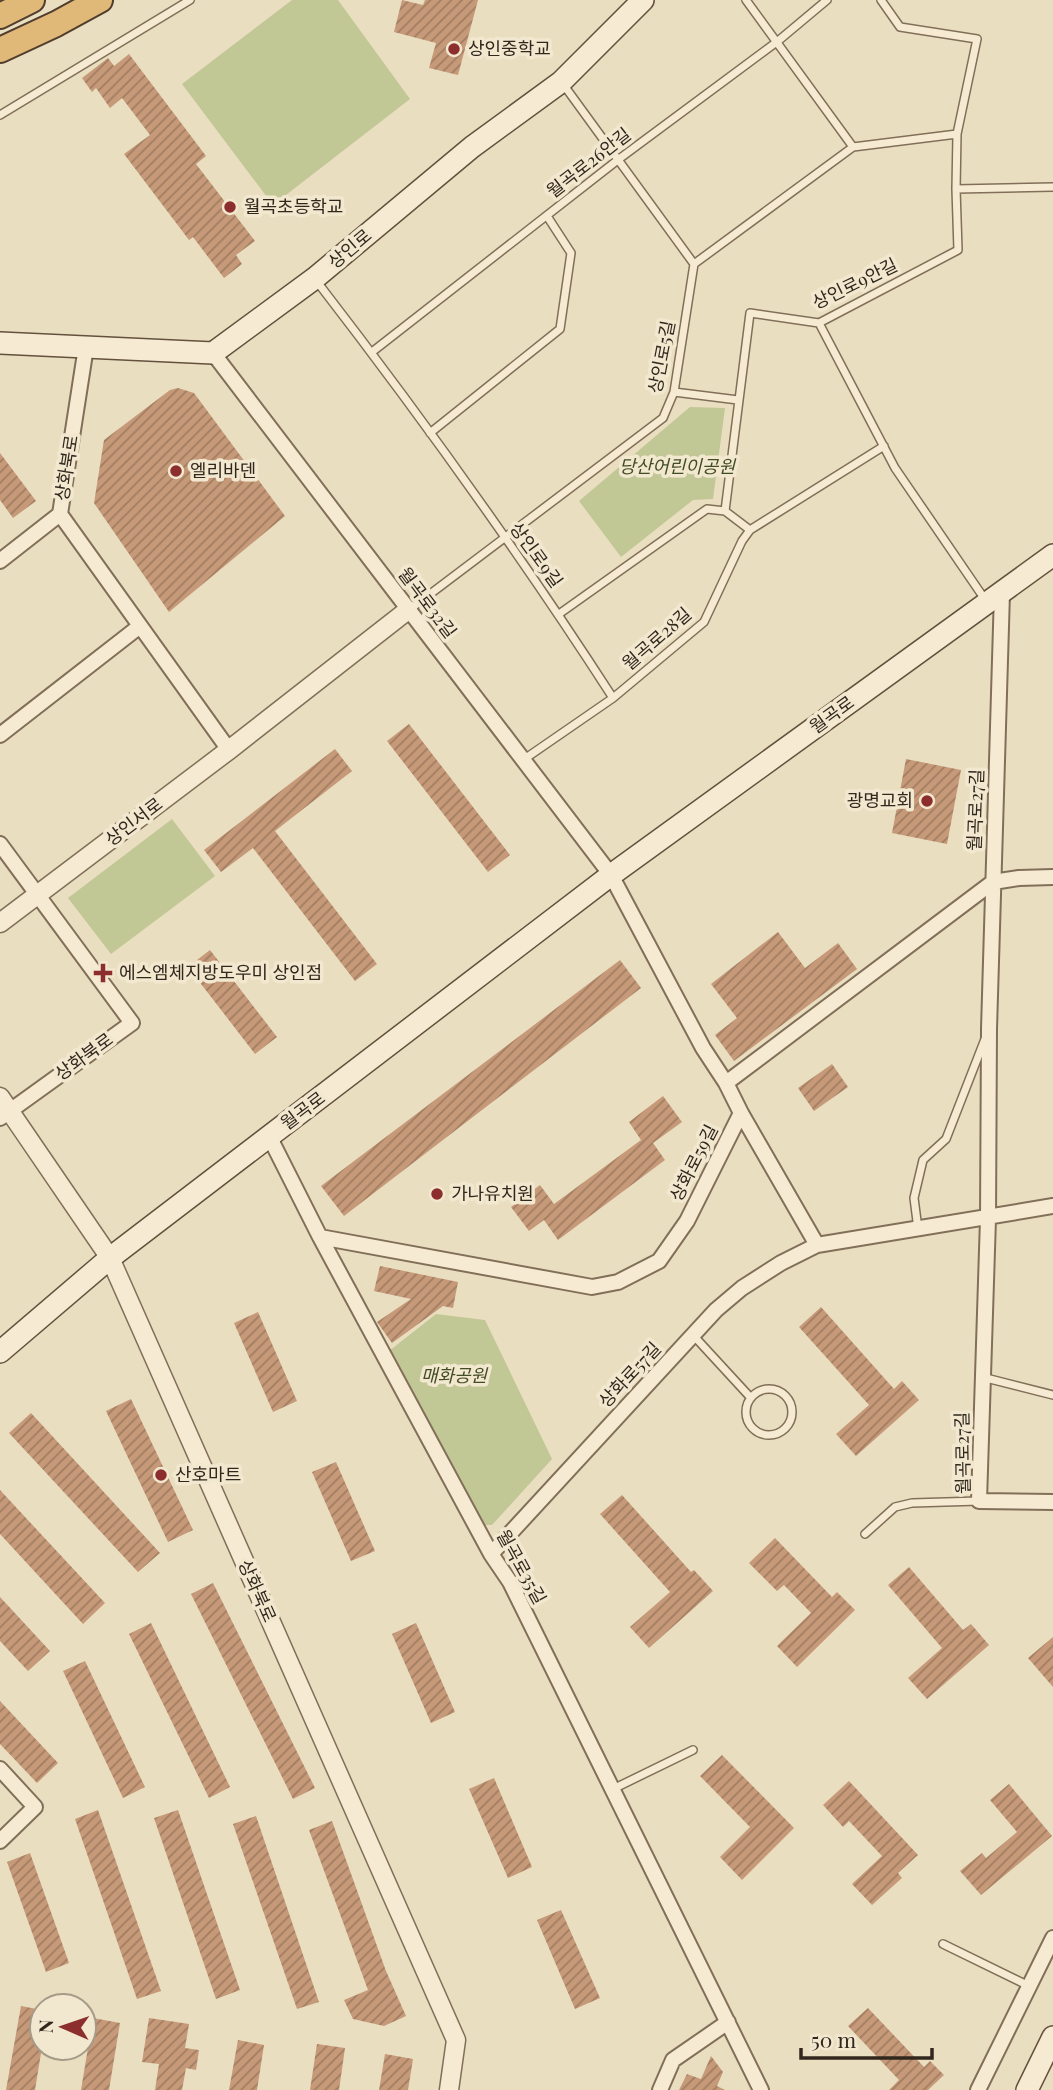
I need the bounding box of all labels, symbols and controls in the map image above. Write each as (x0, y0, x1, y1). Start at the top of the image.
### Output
place label: 상인중학교 (468, 36, 551, 60)
marker: 상인중학교 (446, 41, 462, 57)
street label: 월곡로26안길 (541, 122, 635, 203)
place label: 월곡초등학교 (244, 194, 343, 218)
marker: 월곡초등학교 (222, 199, 238, 215)
street label: 상인로 (323, 223, 376, 273)
street label: 상인로9안길 (808, 252, 901, 314)
street label: 상인로5길 (642, 318, 680, 395)
street label: 상화북로 (49, 433, 83, 502)
park label: 당산어린이공원 (619, 454, 736, 478)
place label: 엘리바덴 (190, 458, 256, 482)
marker: 엘리바덴 (168, 463, 184, 479)
street label: 상인로9길 (505, 517, 569, 592)
street label: 월곡로32길 (393, 562, 462, 643)
street label: 월곡로28길 (617, 602, 696, 675)
street label: 월곡로 (804, 690, 859, 739)
street label: 월곡로27길 (962, 768, 988, 851)
place label: 광명교회 (847, 788, 913, 812)
street label: 상인서로 (100, 792, 167, 851)
marker: 광명교회 (919, 793, 935, 809)
place label: 에스엠체지방도우미 상인점 (119, 960, 322, 984)
marker: 에스엠체지방도우미 상인점 (93, 963, 113, 983)
street label: 상화북로 (50, 1027, 117, 1085)
street label: 월곡로 (275, 1086, 329, 1135)
street label: 상화로59길 (664, 1120, 723, 1205)
place label: 가나유치원 (451, 1181, 534, 1205)
marker: 가나유치원 (429, 1186, 445, 1202)
street label: 상화로57길 (593, 1337, 666, 1412)
park label: 매화공원 (421, 1363, 489, 1387)
street label: 월곡로27길 (949, 1412, 975, 1494)
place label: 산호마트 (175, 1462, 241, 1486)
marker: 산호마트 (153, 1467, 169, 1483)
street label: 월곡로35길 (492, 1525, 552, 1608)
street label: 상화북로 (233, 1555, 282, 1626)
north arrow (28, 1992, 98, 2062)
scale bar (801, 2016, 932, 2060)
text: N (32, 2019, 58, 2034)
text: 50 m (811, 2025, 857, 2053)

